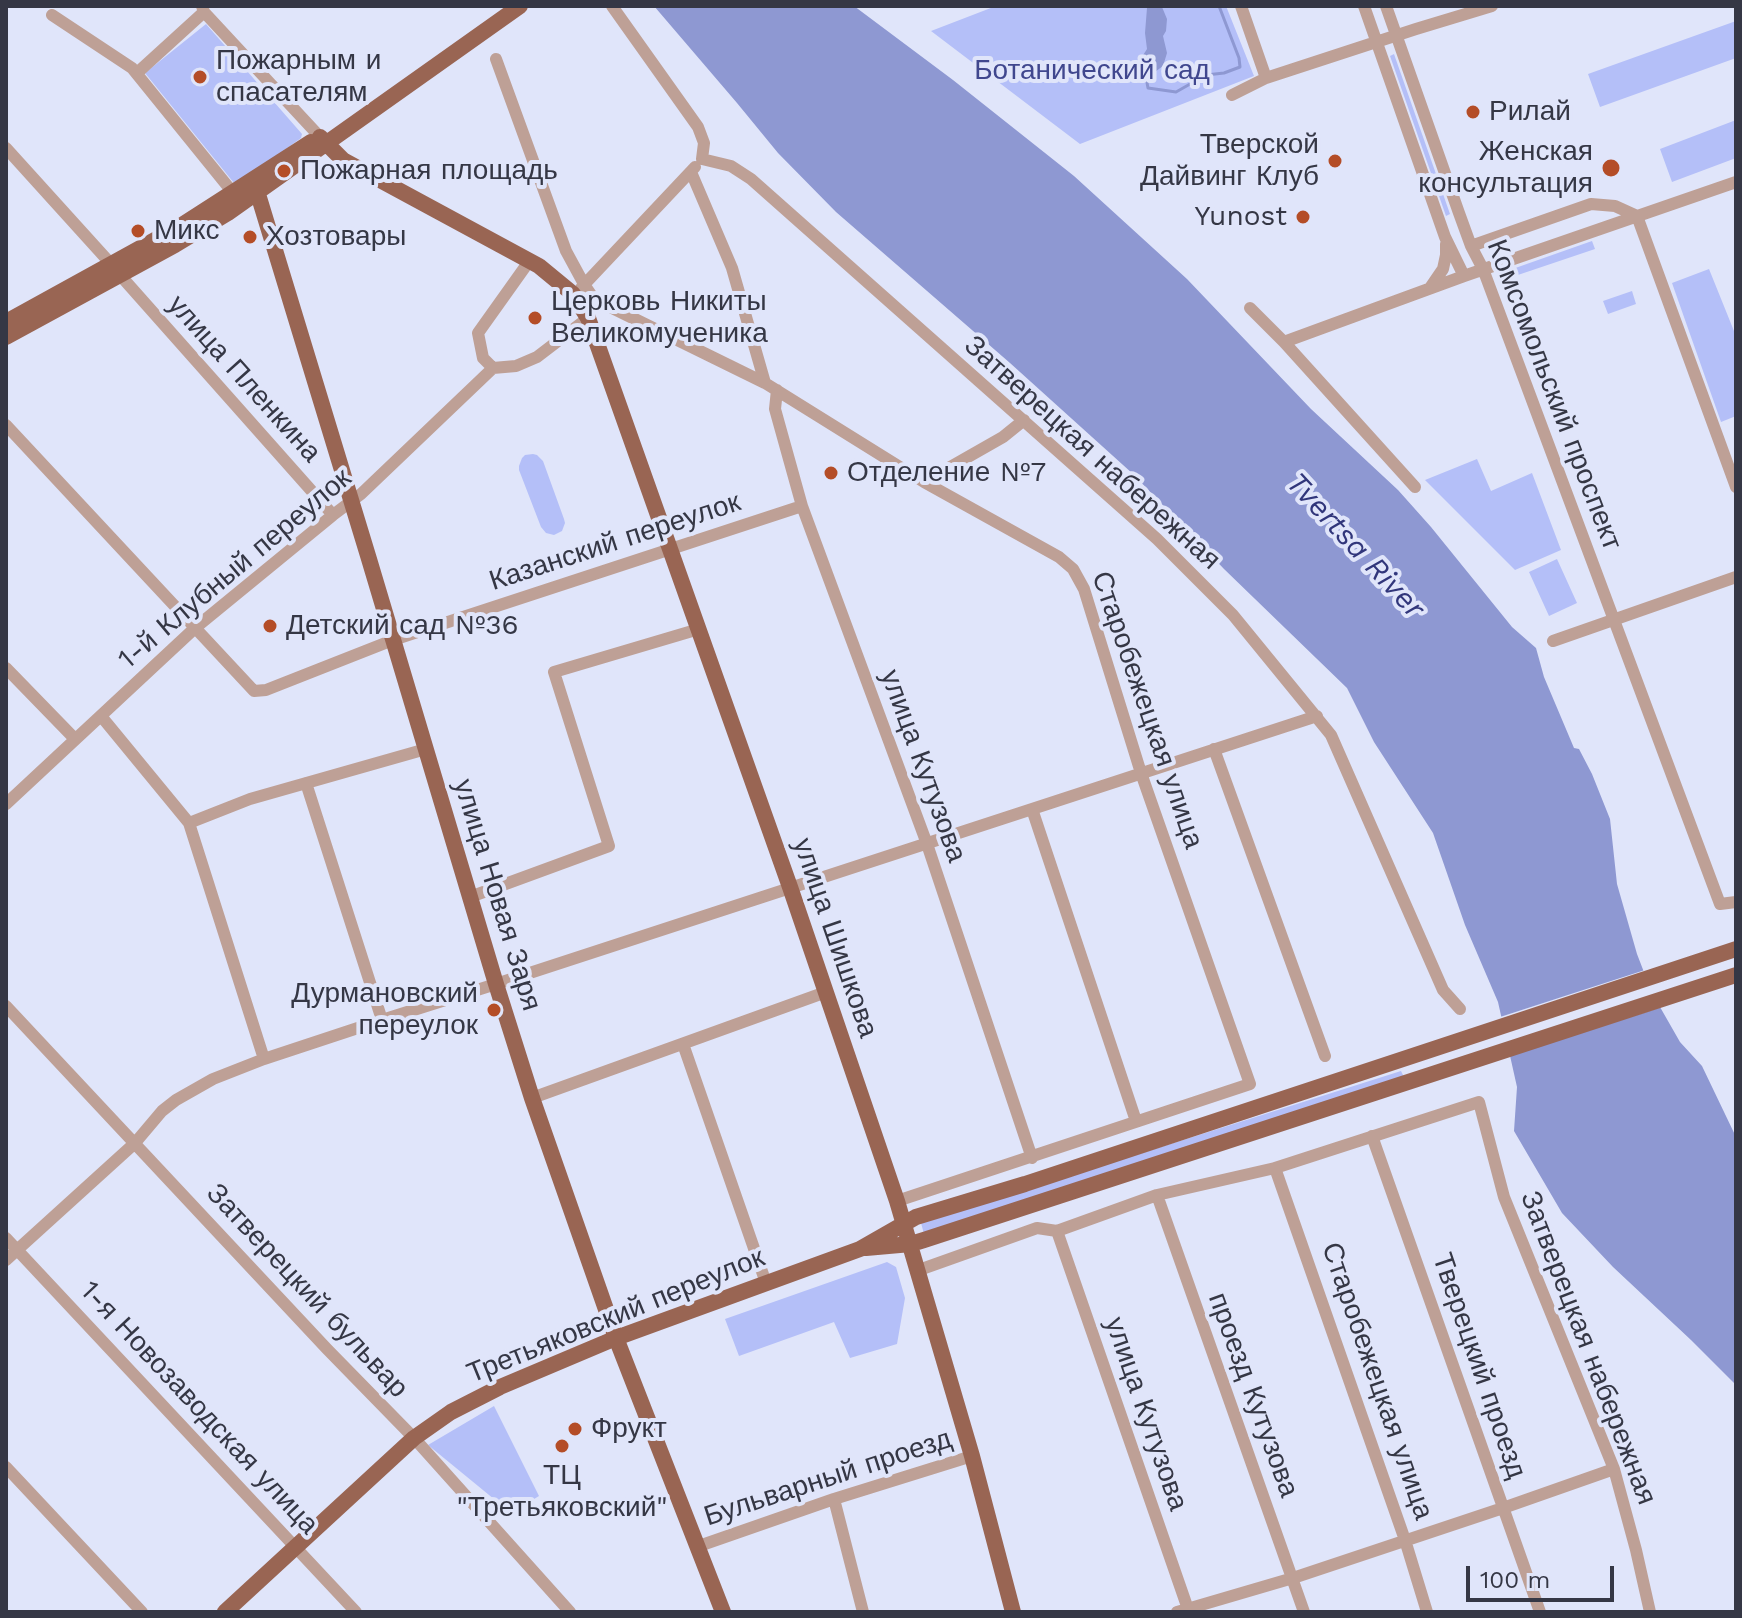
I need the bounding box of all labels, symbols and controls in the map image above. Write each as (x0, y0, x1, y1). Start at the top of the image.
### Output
place label: Пожарным и спасателям (216, 44, 381, 110)
park label: Ботанический сад (974, 54, 1210, 88)
marker: Пожарным и спасателям (191, 68, 209, 86)
place label: Рилай (1489, 95, 1571, 129)
marker: Рилай (1464, 103, 1482, 121)
place label: Тверской Дайвинг Клуб (1140, 128, 1319, 194)
place label: Женская консультация (1418, 135, 1593, 201)
marker: Тверской Дайвинг Клуб (1326, 152, 1344, 170)
place label: Пожарная площадь (300, 154, 558, 188)
marker: Женская консультация (1600, 157, 1622, 179)
marker: Пожарная площадь (275, 162, 293, 180)
place label: Yunost (1195, 200, 1287, 234)
marker: Yunost (1294, 208, 1312, 226)
place label: Микс (154, 214, 220, 248)
place label: Хозтовары (266, 220, 406, 254)
marker: Микс (129, 222, 147, 240)
marker: Хозтовары (241, 228, 259, 246)
street label: Комсомольский проспект (1479, 235, 1629, 555)
place label: Церковь Никиты Великомученика (551, 285, 768, 351)
street label: улица Пленкина (160, 289, 328, 469)
marker: Церковь Никиты Великомученика (526, 309, 544, 327)
street label: Затверецкая набережная (957, 329, 1227, 577)
place label: Отделение №7 (847, 456, 1046, 490)
street label: 1-й Клубный переулок (112, 462, 358, 676)
marker: Отделение №7 (822, 464, 840, 482)
water label: Tvertsa River (1278, 466, 1432, 626)
street label: Казанский переулок (485, 486, 745, 598)
street label: Старобежецкая улица (1084, 567, 1210, 853)
place label: Детский сад №36 (286, 609, 519, 643)
marker: Детский сад №36 (261, 617, 279, 635)
street label: улица Кутузова (873, 665, 973, 867)
street label: улица Новая Заря (446, 775, 548, 1015)
street label: улица Шишкова (785, 834, 885, 1042)
place label: Дурмановский переулок (291, 977, 478, 1043)
marker: Дурмановский переулок (485, 1001, 503, 1019)
street label: Затверецкий бульвар (199, 1177, 415, 1405)
street label: Затверецкая набережная (1513, 1186, 1663, 1510)
street label: Старобежецкая улица (1314, 1238, 1440, 1524)
street label: Третьяковский переулок (463, 1241, 769, 1391)
street label: Тверецкий проезд (1425, 1249, 1533, 1483)
street label: 1-я Новозаводская улица (73, 1274, 325, 1542)
street label: проезд Кутузова (1200, 1288, 1306, 1502)
street label: улица Кутузова (1097, 1313, 1195, 1515)
place label: Фрукт (591, 1412, 667, 1446)
marker: Фрукт (566, 1420, 584, 1438)
street label: Бульварный проезд (700, 1422, 956, 1534)
marker: ТЦ "Третьяковский" (553, 1437, 571, 1455)
place label: ТЦ "Третьяковский" (456, 1459, 668, 1525)
scale bar (1470, 1550, 1618, 1600)
text: 100 m (1480, 1566, 1550, 1594)

